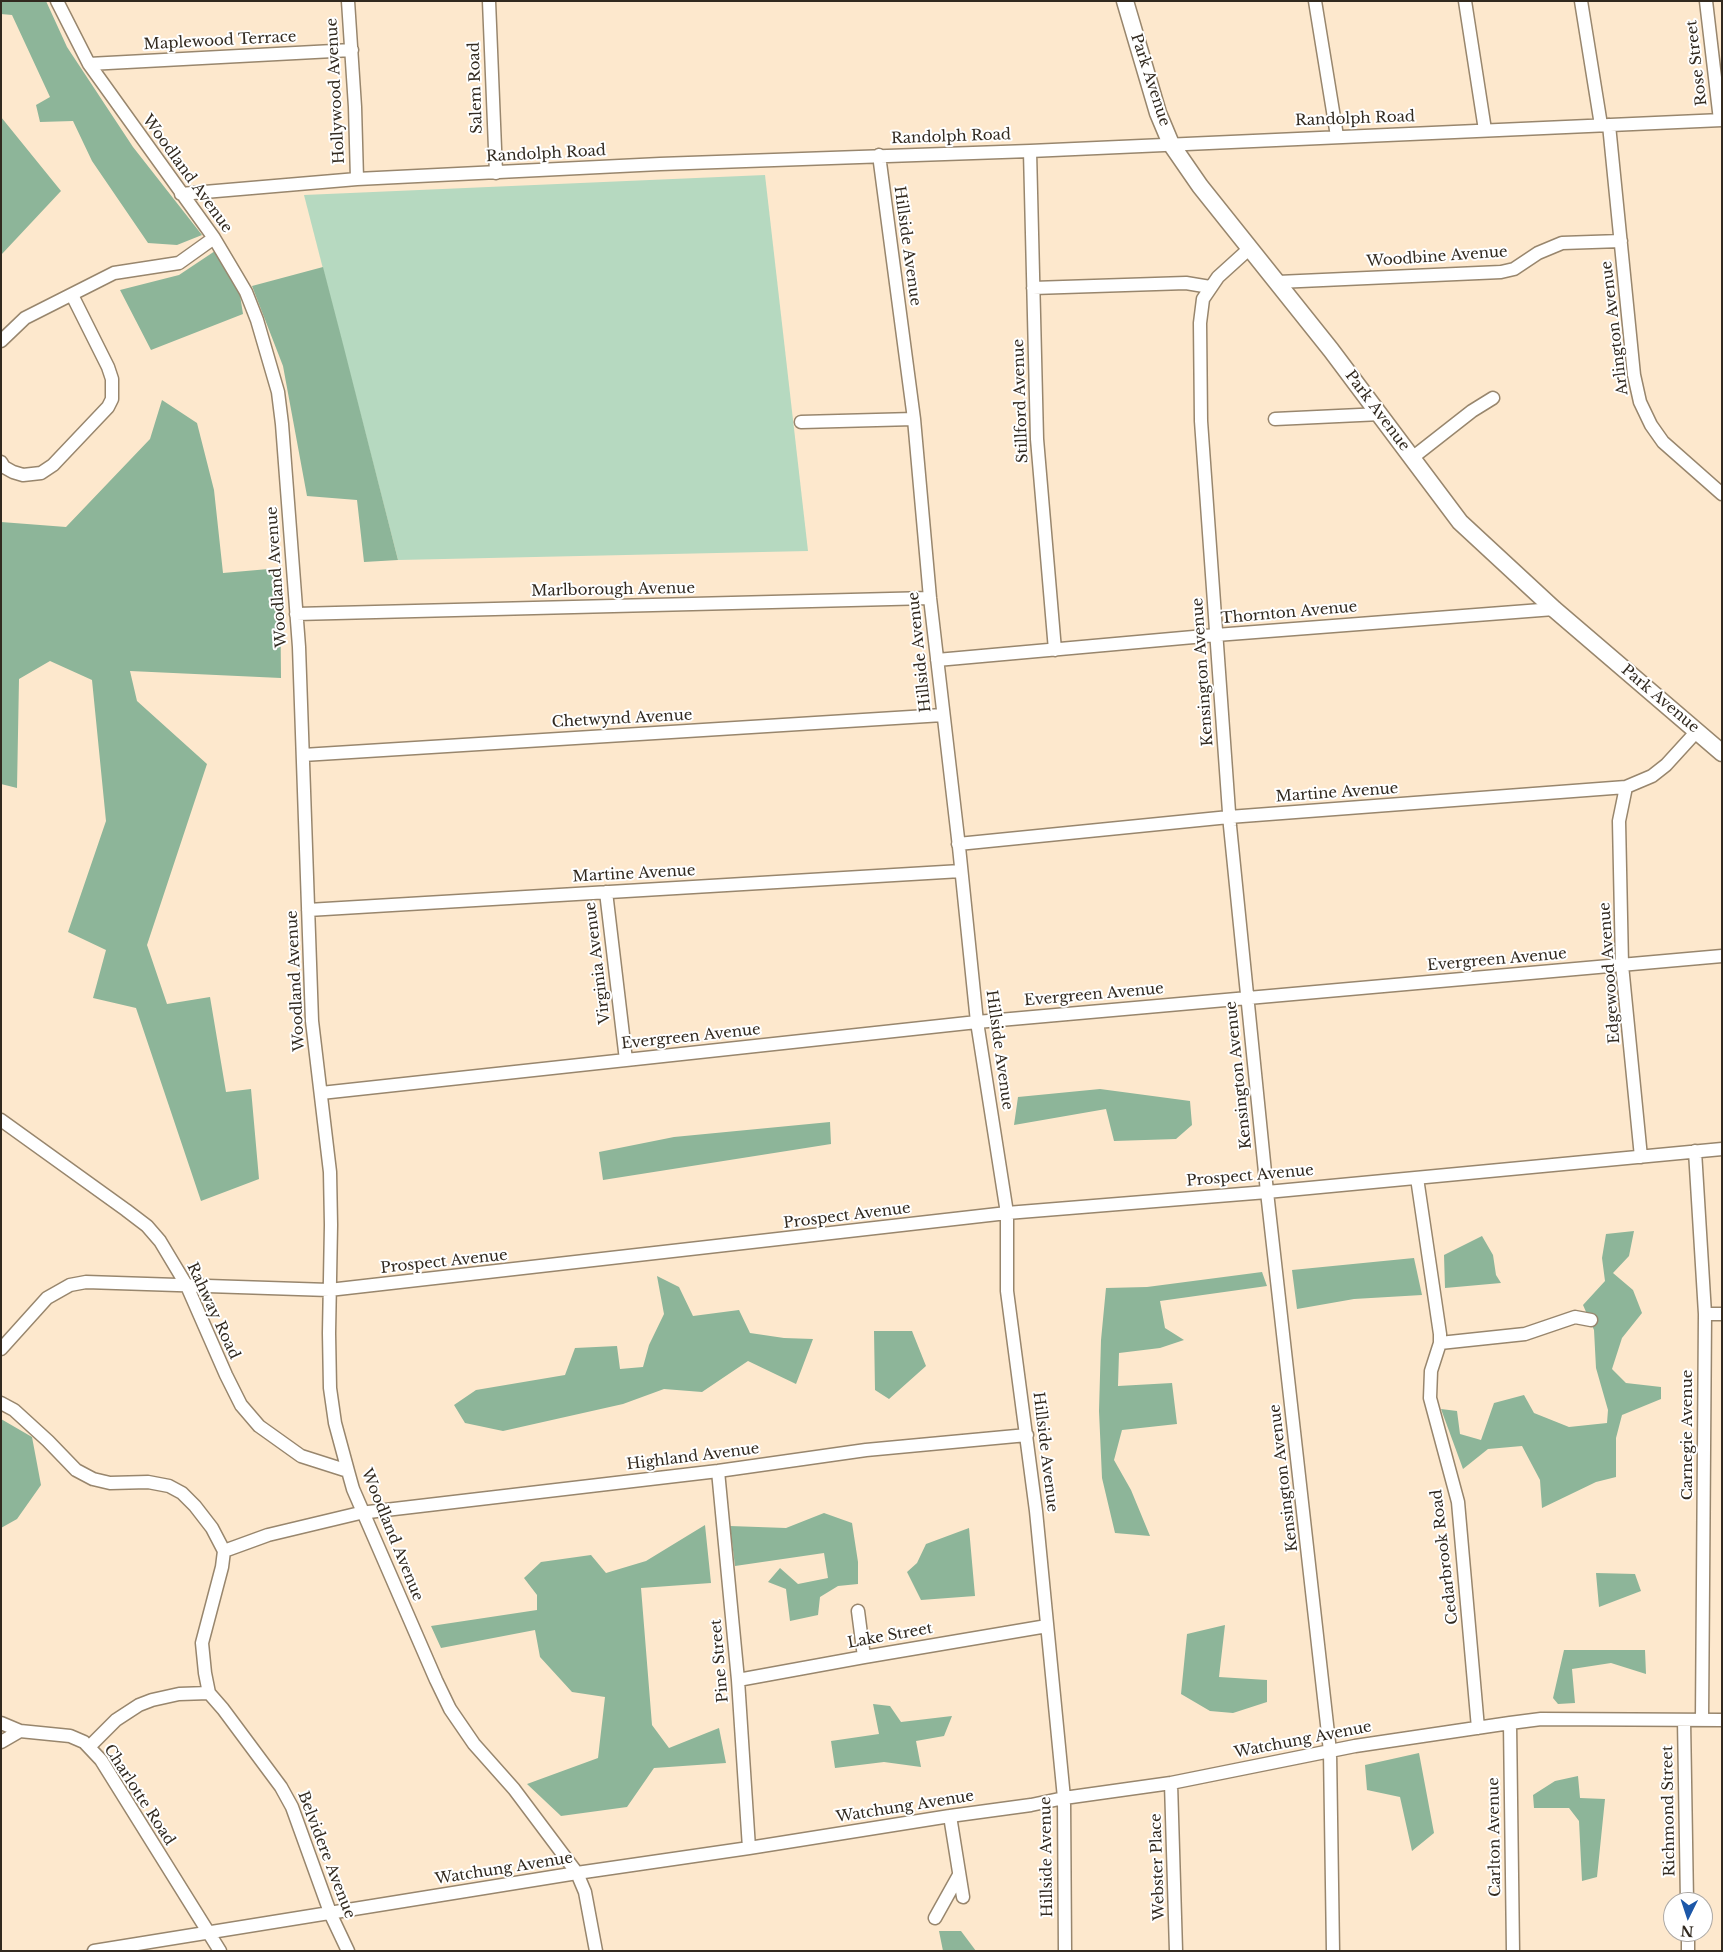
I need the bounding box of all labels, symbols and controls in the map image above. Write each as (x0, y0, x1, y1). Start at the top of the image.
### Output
street label: Hollywood Avenue (323, 18, 349, 164)
street label: Rose Street (1683, 19, 1711, 107)
street label: Maplewood Terrace (143, 28, 297, 54)
street label: Park Avenue (1127, 31, 1173, 129)
street label: Salem Road (465, 42, 487, 134)
street label: Randolph Road (1295, 108, 1415, 130)
street label: Woodland Avenue (138, 112, 236, 236)
street label: Randolph Road (891, 126, 1011, 148)
street label: Randolph Road (486, 142, 606, 166)
street label: Hillside Avenue (890, 185, 924, 307)
street label: Woodbine Avenue (1366, 243, 1508, 271)
street label: Arlington Avenue (1598, 260, 1632, 396)
street label: Stillford Avenue (1010, 338, 1032, 464)
street label: Park Avenue (1341, 367, 1413, 455)
street label: Woodland Avenue (263, 506, 291, 648)
street label: Marlborough Avenue (531, 580, 695, 600)
street label: Hillside Avenue (905, 591, 935, 713)
street label: Kensington Avenue (1189, 597, 1217, 747)
street label: Thornton Avenue (1220, 598, 1358, 628)
street label: Park Avenue (1617, 661, 1703, 737)
street label: Chetwynd Avenue (551, 706, 693, 732)
street label: Martine Avenue (1275, 780, 1399, 806)
street label: Martine Avenue (572, 862, 696, 886)
street label: Virginia Avenue (582, 901, 614, 1025)
street label: Edgewood Avenue (1596, 902, 1624, 1044)
street label: Woodland Avenue (283, 910, 309, 1052)
street label: Evergreen Avenue (1426, 945, 1568, 975)
street label: Evergreen Avenue (1023, 980, 1165, 1010)
street label: Hillside Avenue (982, 989, 1016, 1111)
street label: Kensington Avenue (1222, 1000, 1256, 1150)
street label: Evergreen Avenue (620, 1021, 762, 1053)
street label: Prospect Avenue (1186, 1161, 1314, 1191)
street label: Prospect Avenue (782, 1199, 912, 1233)
street label: Prospect Avenue (379, 1246, 509, 1278)
street label: Rahway Road (183, 1260, 243, 1362)
street label: Carnegie Avenue (1679, 1370, 1697, 1500)
street label: Hillside Avenue (1029, 1391, 1061, 1513)
street label: Kensington Avenue (1266, 1403, 1302, 1553)
street label: Highland Avenue (626, 1440, 760, 1474)
street label: Woodland Avenue (357, 1466, 427, 1604)
street label: Cedarbrook Road (1428, 1488, 1462, 1626)
street label: Pine Street (707, 1618, 733, 1704)
street label: Lake Street (846, 1620, 934, 1652)
street label: Watchung Avenue (1233, 1718, 1373, 1762)
street label: Charlotte Road (100, 1741, 178, 1849)
street label: Richmond Street (1659, 1745, 1679, 1877)
street label: Carlton Avenue (1485, 1777, 1505, 1897)
street label: Watchung Avenue (835, 1787, 975, 1827)
street label: Belvidere Avenue (293, 1789, 359, 1921)
street label: Hillside Avenue (1037, 1796, 1057, 1918)
street label: Webster Place (1147, 1813, 1169, 1921)
street label: Watchung Avenue (434, 1849, 574, 1889)
north arrow (1663, 1892, 1713, 1942)
text: N (1680, 1922, 1694, 1940)

